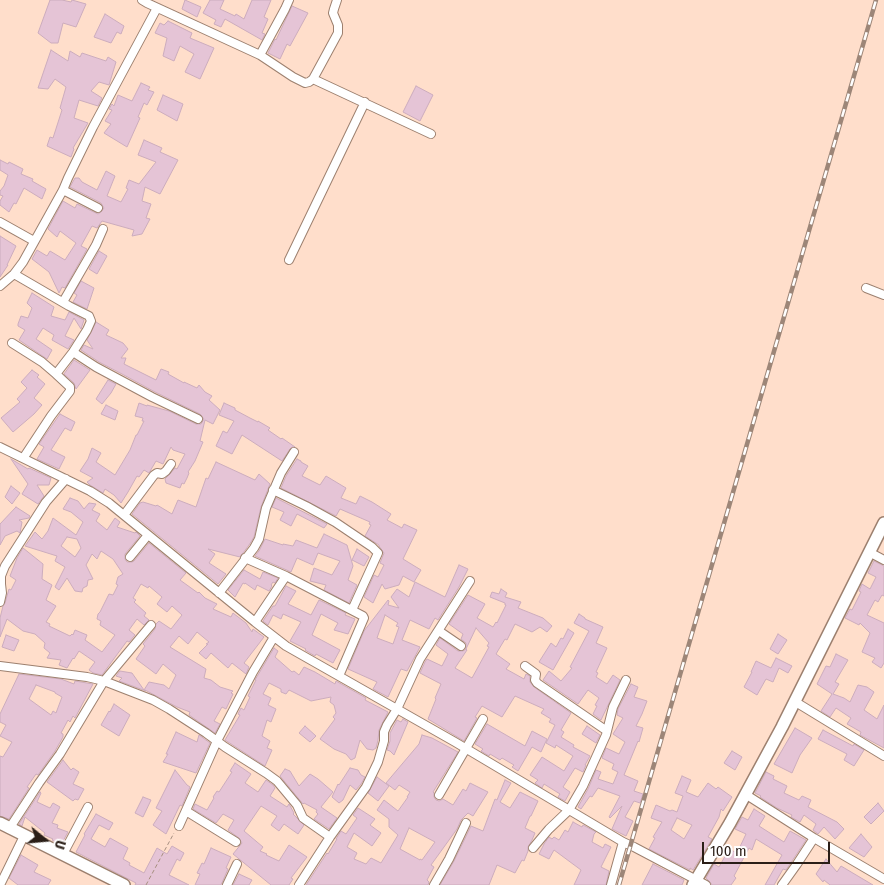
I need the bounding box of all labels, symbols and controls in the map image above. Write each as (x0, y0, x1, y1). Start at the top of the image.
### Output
north arrow (20, 815, 70, 865)
scale bar (704, 832, 832, 864)
text: U (50, 838, 69, 851)
text: 100 m (710, 842, 747, 860)

